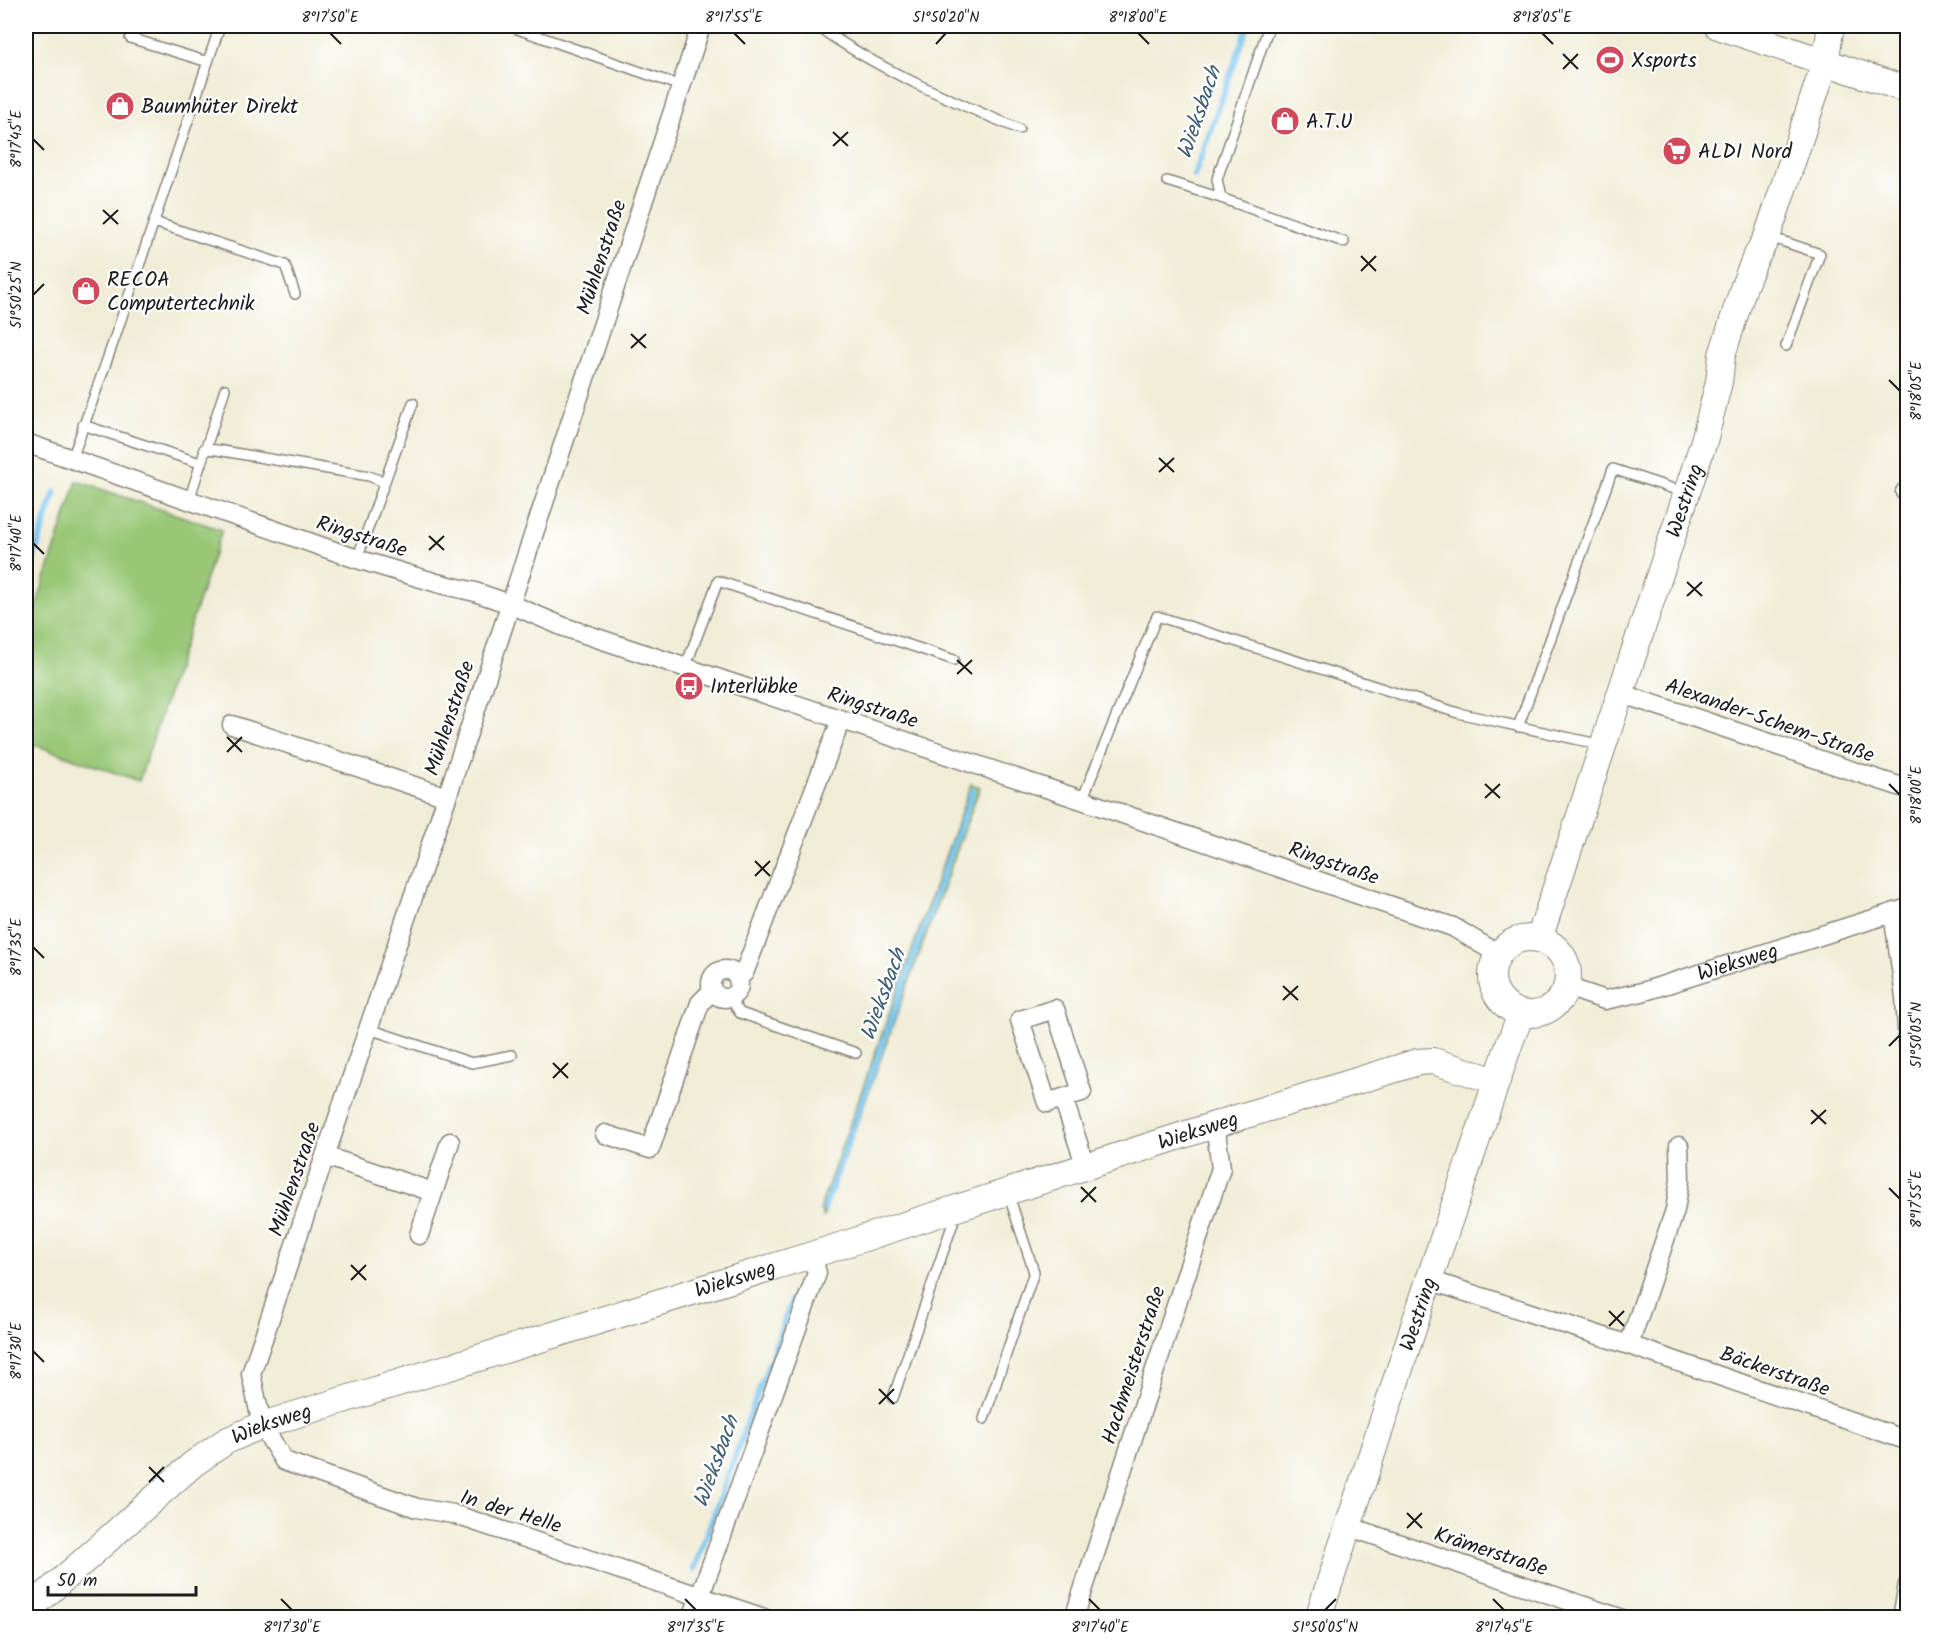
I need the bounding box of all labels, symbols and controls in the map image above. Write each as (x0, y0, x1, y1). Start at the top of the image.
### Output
text: 8°17'50"E (301, 6, 360, 30)
text: 8°17'55"E (705, 6, 764, 30)
text: 51°50'20"N (913, 6, 979, 30)
text: 8°18'00"E (1109, 6, 1169, 30)
text: 8°18'05"E (1512, 6, 1573, 30)
sports icon: Xsports (1594, 44, 1626, 76)
place label: Xsports (1631, 45, 1697, 78)
water label: Wieksbach (1168, 60, 1233, 164)
shop icon: Baumhüter Direkt (104, 90, 136, 122)
place label: Baumhüter Direkt (141, 91, 299, 124)
shop icon: A.T.U (1269, 105, 1301, 137)
place label: A.T.U (1306, 106, 1353, 139)
text: 8°17'45"E (5, 109, 29, 168)
supermarket icon: ALDI Nord (1661, 135, 1693, 167)
place label: ALDI Nord (1698, 136, 1792, 169)
street label: Mühlenstraße (568, 195, 637, 319)
text: 51°50'25"N (5, 261, 29, 329)
place label: RECOA Computertechnik (107, 264, 255, 321)
shop icon: RECOA Computertechnik (70, 275, 102, 307)
text: 8°18'05"E (1905, 360, 1929, 421)
street label: Westring (1658, 460, 1713, 542)
street label: Ringstraße (312, 507, 412, 568)
text: 8°17'40"E (5, 513, 29, 572)
street label: Mühlenstraße (416, 656, 485, 780)
bus stop icon: Interlübke (673, 670, 705, 702)
street label: Alexander-Schem-Straße (1660, 670, 1879, 773)
place label: Interlübke (710, 671, 798, 704)
street label: Ringstraße (823, 678, 923, 739)
text: 8°18'00"E (1905, 764, 1929, 824)
street label: Ringstraße (1284, 834, 1384, 896)
text: 8°17'35"E (5, 917, 29, 976)
street label: Wieksweg (1693, 935, 1782, 992)
water label: Wieksbach (852, 942, 918, 1046)
text: 51°50'05"N (1905, 1002, 1929, 1068)
street label: Wieksweg (1154, 1103, 1243, 1160)
street label: Mühlenstraße (260, 1117, 331, 1241)
text: 8°17'55"E (1905, 1169, 1929, 1228)
street label: Wieksweg (691, 1252, 780, 1308)
street label: Westring (1392, 1273, 1447, 1356)
street label: Hachmeisterstraße (1093, 1281, 1176, 1449)
text: 8°17'30"E (5, 1321, 29, 1380)
street label: Bäckerstraße (1715, 1338, 1835, 1407)
street label: Wieksweg (226, 1396, 316, 1455)
water label: Wieksbach (685, 1409, 751, 1513)
street label: In der Helle (456, 1481, 566, 1544)
street label: Krämerstraße (1429, 1519, 1552, 1587)
scale bar (48, 1559, 196, 1597)
text: 50 m (57, 1567, 97, 1596)
text: 8°17'30"E (263, 1616, 322, 1640)
text: 8°17'35"E (667, 1616, 726, 1640)
text: 8°17'40"E (1071, 1616, 1130, 1640)
text: 51°50'05"N (1292, 1616, 1358, 1640)
text: 8°17'45"E (1475, 1616, 1534, 1640)

